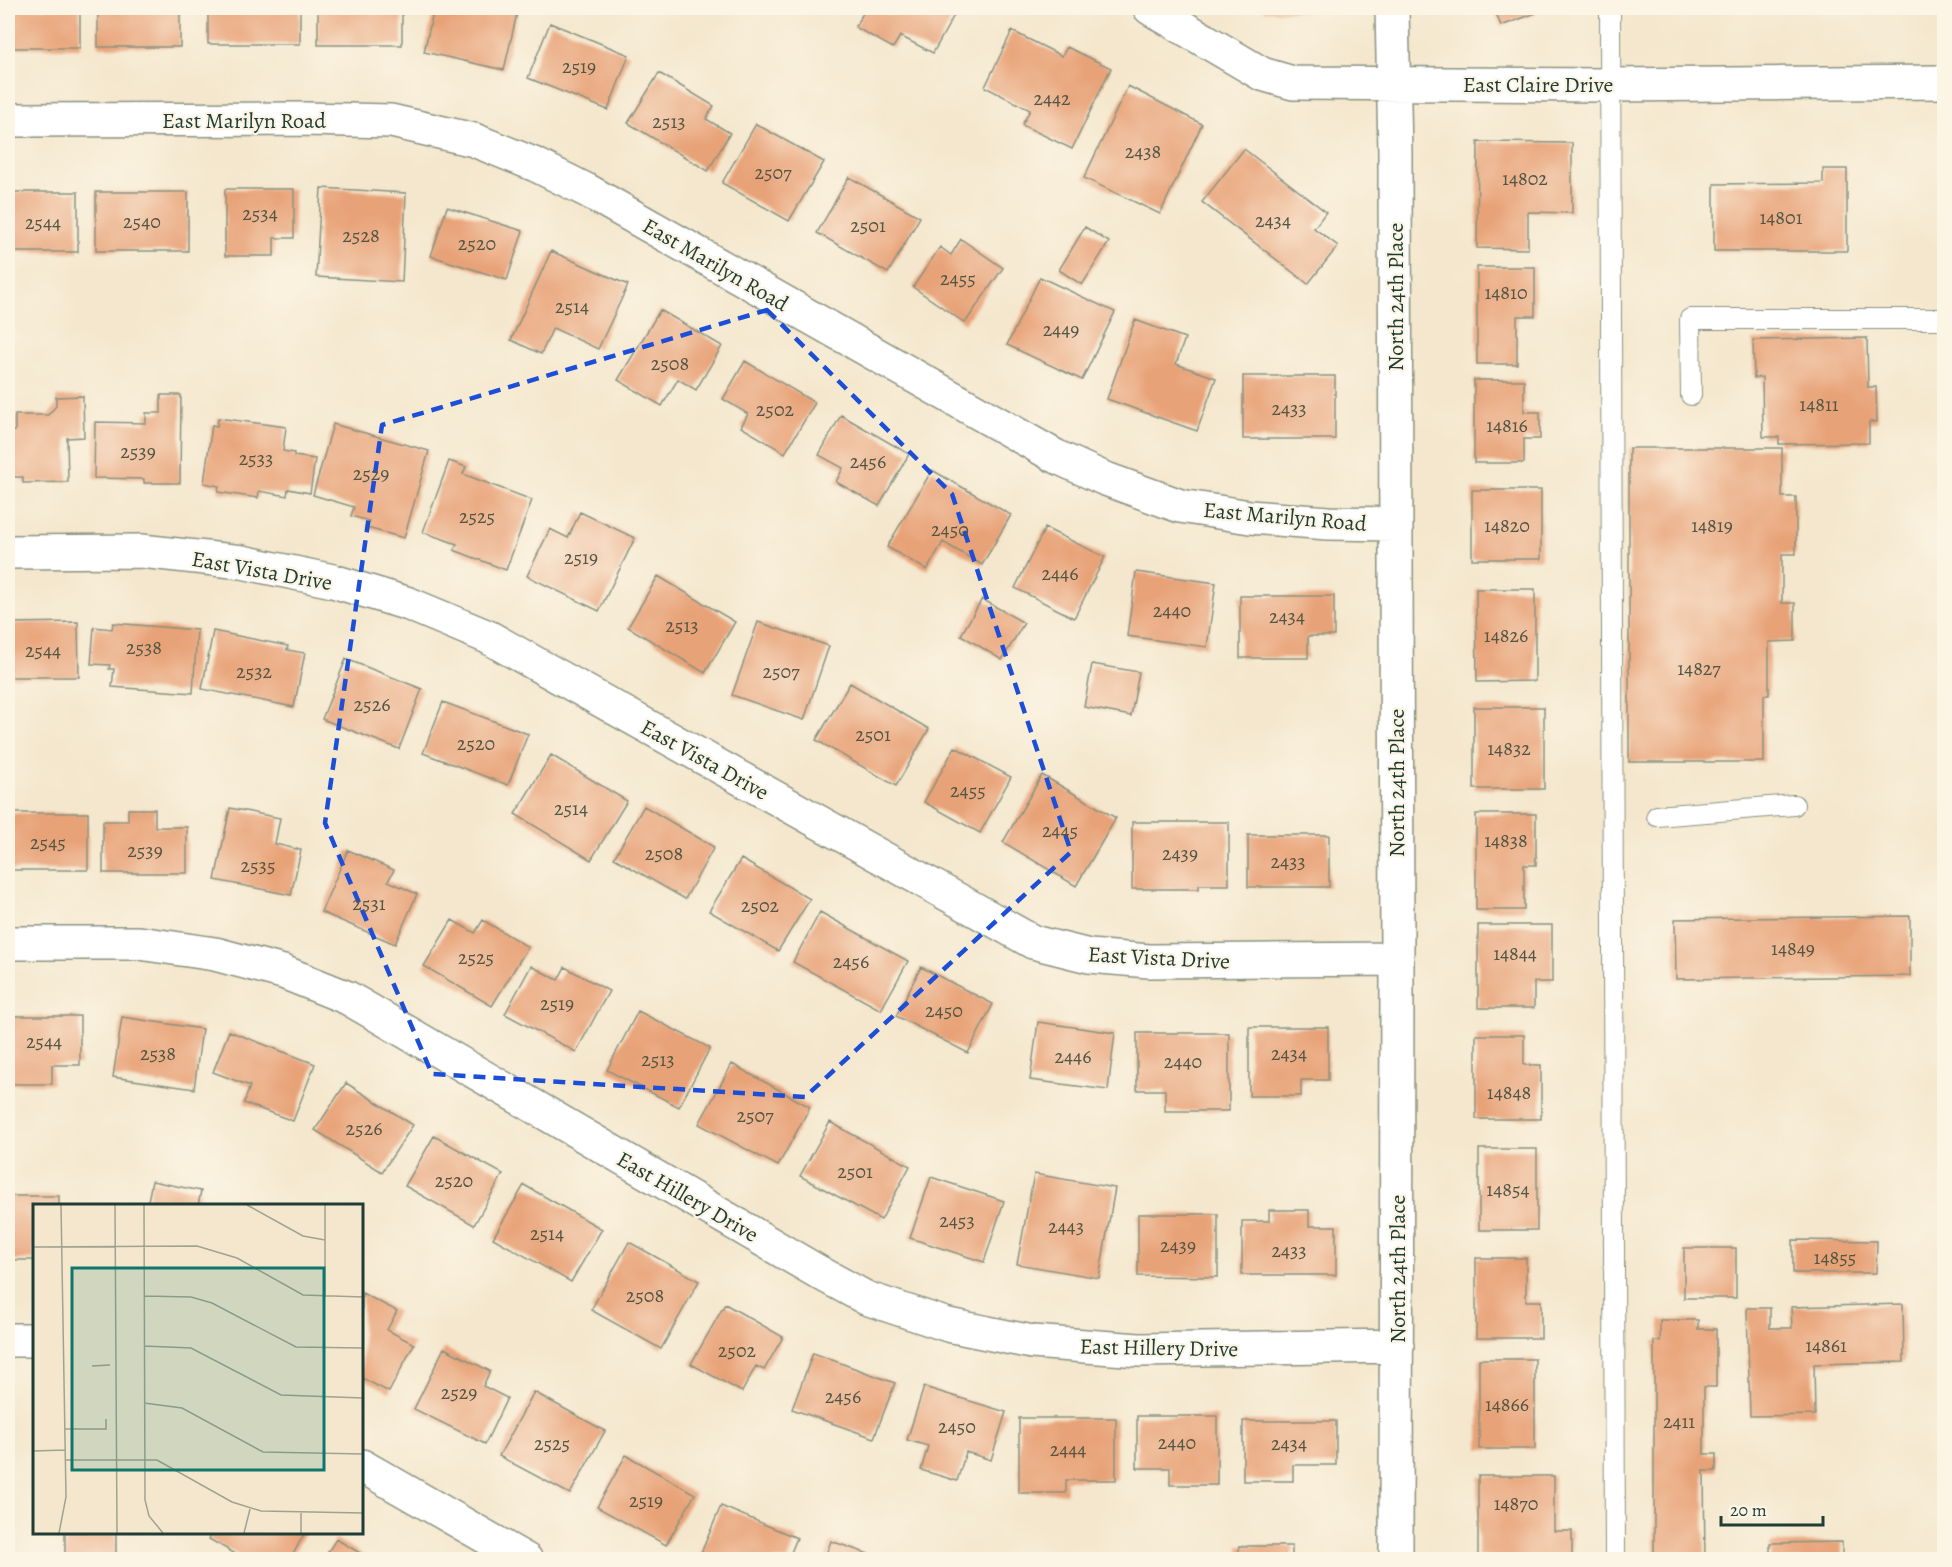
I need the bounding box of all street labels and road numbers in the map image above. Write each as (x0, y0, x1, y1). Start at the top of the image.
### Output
street label: East Claire Drive (1463, 70, 1613, 100)
street label: East Marilyn Road (162, 106, 326, 136)
street label: East Marilyn Road (637, 211, 794, 319)
street label: North 24th Place (1381, 223, 1411, 371)
street label: East Marilyn Road (1202, 495, 1368, 539)
street label: East Vista Drive (189, 544, 334, 598)
street label: North 24th Place (1382, 709, 1412, 857)
street label: East Vista Drive (635, 712, 774, 807)
street label: East Vista Drive (1087, 939, 1231, 977)
street label: East Hillery Drive (611, 1144, 764, 1250)
street label: North 24th Place (1383, 1195, 1413, 1343)
street label: East Hillery Drive (1079, 1332, 1239, 1364)

